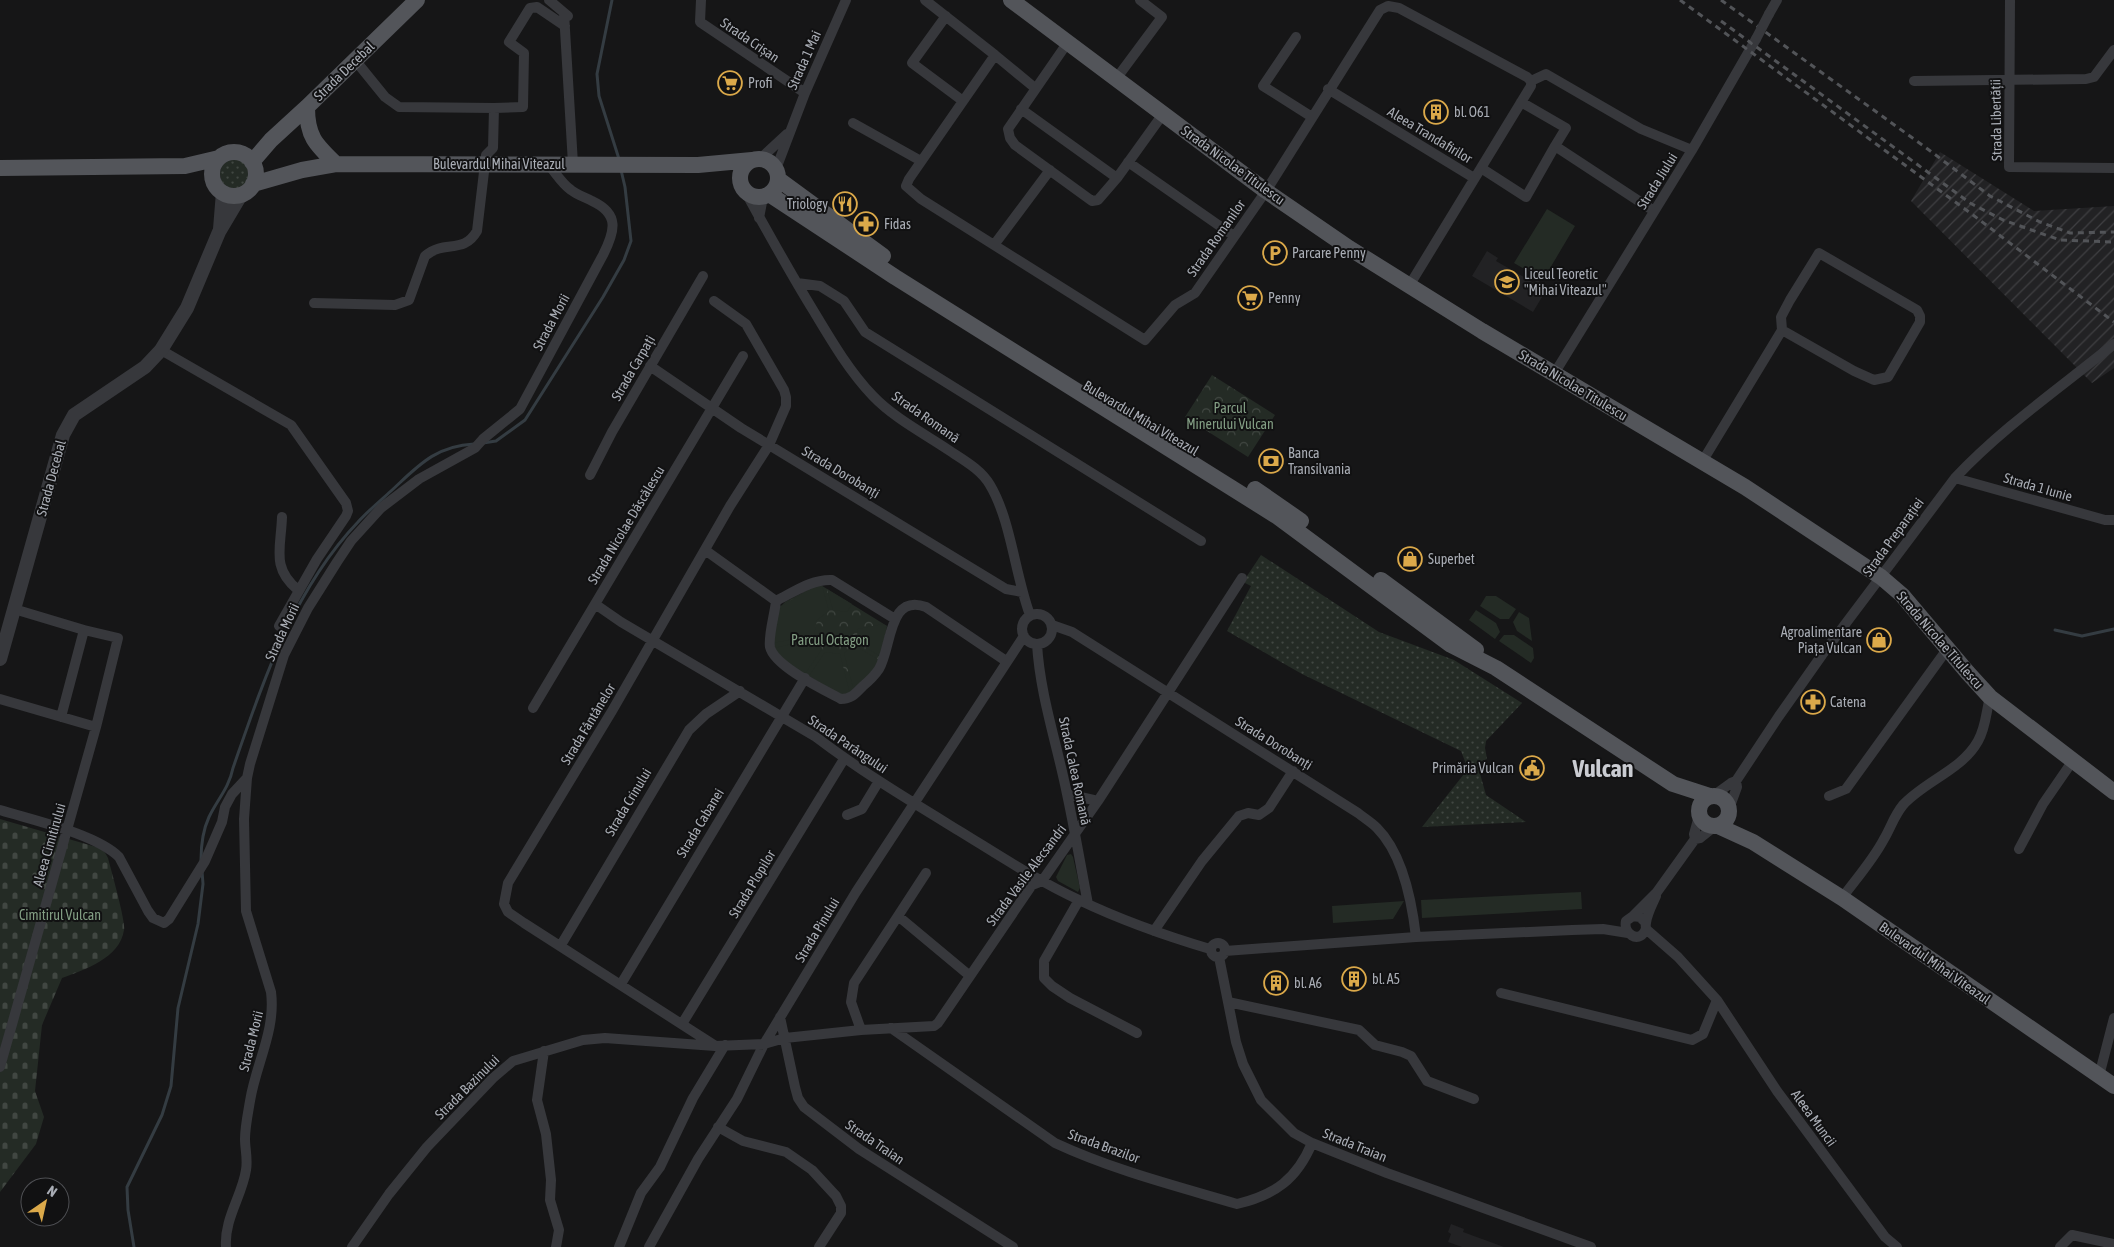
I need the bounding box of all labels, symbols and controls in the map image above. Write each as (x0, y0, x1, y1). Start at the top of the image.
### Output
street label: Strada Crișan (718, 15, 782, 65)
street label: Strada 1 Mai (784, 28, 824, 92)
street label: Strada Decebal (310, 38, 378, 104)
supermarket icon: Profi (717, 70, 743, 96)
place label: Profi (748, 75, 773, 91)
street label: Strada Libertății (1987, 79, 2005, 161)
building icon: bl. O61 (1423, 99, 1449, 125)
street label: Aleea Trandafirilor (1385, 103, 1476, 167)
place label: bl. O61 (1454, 104, 1490, 120)
street label: Strada Nicolae Titulescu (1178, 122, 1288, 208)
street label: Strada Jiului (1633, 150, 1681, 212)
street label: Bulevardul Mihai Viteazul (433, 156, 565, 172)
restaurant icon: Triology (832, 191, 858, 217)
place label: Triology (787, 196, 828, 212)
street label: Strada Romanilor (1184, 196, 1249, 279)
pharmacy icon: Fidas (853, 211, 879, 237)
place label: Fidas (884, 216, 911, 232)
parking icon: Parcare Penny (1262, 240, 1288, 266)
place label: Parcare Penny (1292, 245, 1366, 261)
place label: Liceul Teoretic "Mihai Viteazul" (1524, 266, 1607, 298)
school or university icon: Liceul Teoretic "Mihai Viteazul" (1494, 269, 1520, 295)
supermarket icon: Penny (1237, 285, 1263, 311)
place label: Penny (1268, 290, 1301, 306)
street label: Strada Morii (529, 291, 573, 353)
street label: Strada Carpați (608, 333, 658, 403)
street label: Strada Nicolae Titulescu (1516, 346, 1630, 424)
street label: Bulevardul Mihai Viteazul (1080, 377, 1202, 459)
street label: Strada Romană (889, 388, 963, 446)
park label: Parcul Minerului Vulcan (1186, 400, 1274, 432)
street label: Strada Decebal (33, 438, 69, 518)
street label: Strada Dorobanți (799, 443, 883, 501)
place label: Banca Transilvania (1288, 445, 1351, 477)
bank icon: Banca Transilvania (1258, 448, 1284, 474)
street label: Strada Nicolae Dăscălescu (584, 463, 668, 587)
street label: Strada 1 Iunie (2002, 470, 2074, 504)
street label: Strada Preparației (1859, 495, 1927, 579)
shop icon: Superbet (1397, 546, 1423, 572)
place label: Superbet (1428, 551, 1475, 567)
street label: Strada Nicolae Titulescu (1893, 588, 1987, 692)
street label: Strada Morii (262, 601, 302, 663)
place label: Agroalimentare Piața Vulcan (1781, 624, 1862, 656)
shop icon: Agroalimentare Piața Vulcan (1866, 627, 1892, 653)
park label: Parcul Octagon (791, 632, 869, 648)
street label: Strada Fântânelor (557, 680, 619, 768)
pharmacy icon: Catena (1800, 689, 1826, 715)
place label: Catena (1830, 694, 1866, 710)
street label: Strada Parângului (805, 712, 891, 776)
street label: Strada Dorobanți (1233, 713, 1315, 773)
street label: Strada Calea Romană (1056, 716, 1094, 826)
public building icon: Primăria Vulcan (1519, 755, 1545, 781)
district label: Vulcan (1572, 755, 1633, 782)
place label: Primăria Vulcan (1432, 760, 1514, 776)
street label: Strada Crinului (602, 765, 654, 839)
street label: Strada Cabanei (673, 786, 727, 860)
street label: Aleea Cimitirului (29, 801, 69, 889)
street label: Strada Vasile Alecsandri (983, 821, 1069, 929)
street label: Strada Plopilor (725, 846, 779, 921)
street label: Strada Pinului (792, 895, 842, 965)
park label: Cimitirul Vulcan (19, 907, 101, 923)
street label: Bulevardul Mihai Viteazul (1876, 919, 1994, 1008)
building icon: bl. A5 (1341, 966, 1367, 992)
building icon: bl. A6 (1263, 970, 1289, 996)
place label: bl. A5 (1372, 971, 1400, 987)
place label: bl. A6 (1294, 975, 1323, 991)
street label: Strada Morii (236, 1009, 266, 1073)
street label: Strada Bazinului (432, 1052, 502, 1122)
street label: Aleea Muncii (1788, 1087, 1840, 1149)
street label: Strada Traian (843, 1116, 907, 1168)
street label: Strada Traian (1321, 1125, 1389, 1165)
street label: Strada Brazilor (1066, 1126, 1143, 1167)
north arrow (20, 1177, 70, 1227)
text: N (44, 1182, 60, 1200)

